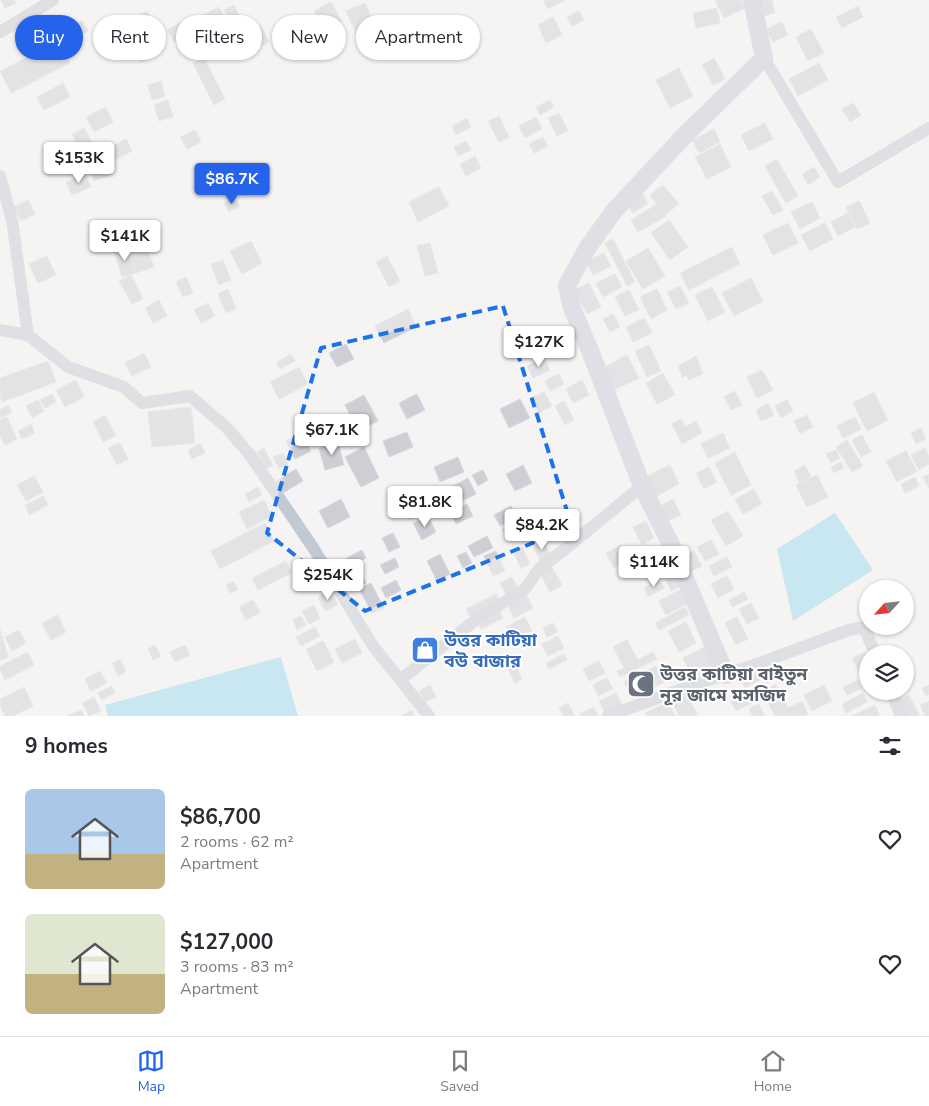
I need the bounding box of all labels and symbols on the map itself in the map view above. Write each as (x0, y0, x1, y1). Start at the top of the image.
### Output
pin: $153K (44, 142, 114, 184)
pin: $86.7K (191, 162, 273, 205)
pin: $141K (90, 220, 160, 262)
pin: $127K (504, 326, 574, 368)
pin: $67.1K (291, 414, 373, 456)
pin: $81.8K (384, 486, 466, 528)
pin: $84.2K (501, 508, 583, 551)
pin: $114K (619, 546, 689, 588)
pin: $254K (293, 558, 363, 601)
north arrow (859, 580, 914, 635)
place label: উত্তর কাটিয়া বউ বাজার (443, 628, 538, 673)
shop icon: উত্তর কাটিয়া বউ বাজার (410, 635, 440, 665)
place label: উত্তর কাটিয়া বাইতুন নূর জামে মসজিদ (659, 662, 808, 707)
mosque icon: উত্তর কাটিয়া বাইতুন নূর জামে মসজিদ (626, 669, 656, 699)

